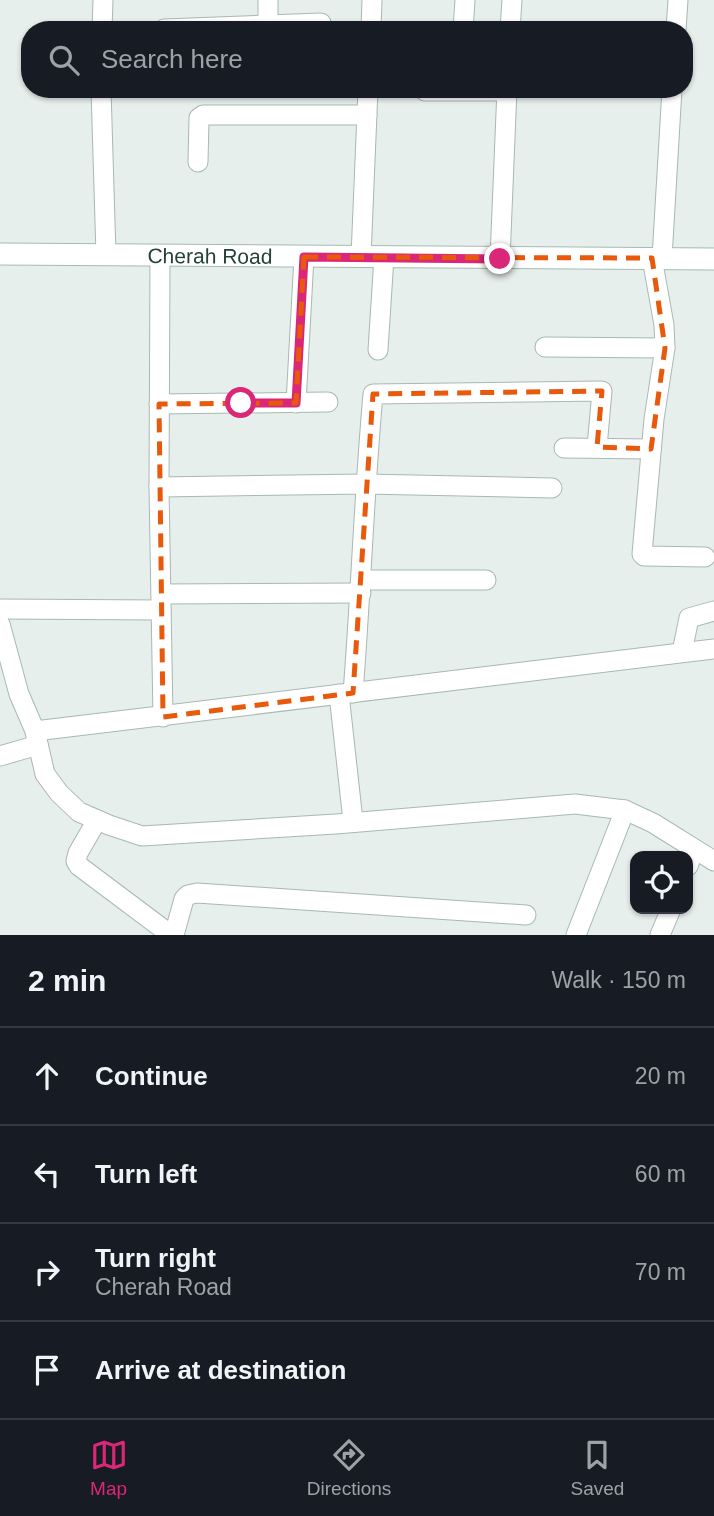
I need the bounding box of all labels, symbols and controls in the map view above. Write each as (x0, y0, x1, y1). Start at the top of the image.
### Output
search box (21, 21, 693, 98)
icon: search (45, 41, 83, 79)
text: Search here (101, 44, 243, 74)
route end (484, 243, 515, 274)
street label: Cherah Road (147, 244, 273, 267)
route start (225, 387, 256, 418)
map controls (630, 851, 693, 914)
button: locate (630, 851, 693, 914)
text: 2 min (28, 964, 106, 997)
text: Walk · 150 m (551, 967, 686, 993)
icon: ahead (28, 1057, 66, 1095)
text: Continue (95, 1061, 208, 1091)
text: 20 m (635, 1063, 686, 1089)
icon: left (28, 1155, 66, 1193)
text: Turn left (95, 1159, 197, 1189)
text: 60 m (635, 1161, 686, 1187)
text: Turn right (95, 1243, 216, 1273)
icon: right (28, 1253, 66, 1291)
text: 70 m (635, 1259, 686, 1285)
text: Cherah Road (95, 1274, 232, 1300)
icon: arrive (28, 1351, 66, 1389)
text: Arrive at destination (95, 1355, 346, 1385)
tab: Map (90, 1436, 128, 1500)
tab: Directions (307, 1436, 391, 1500)
tab: Saved (570, 1436, 624, 1500)

